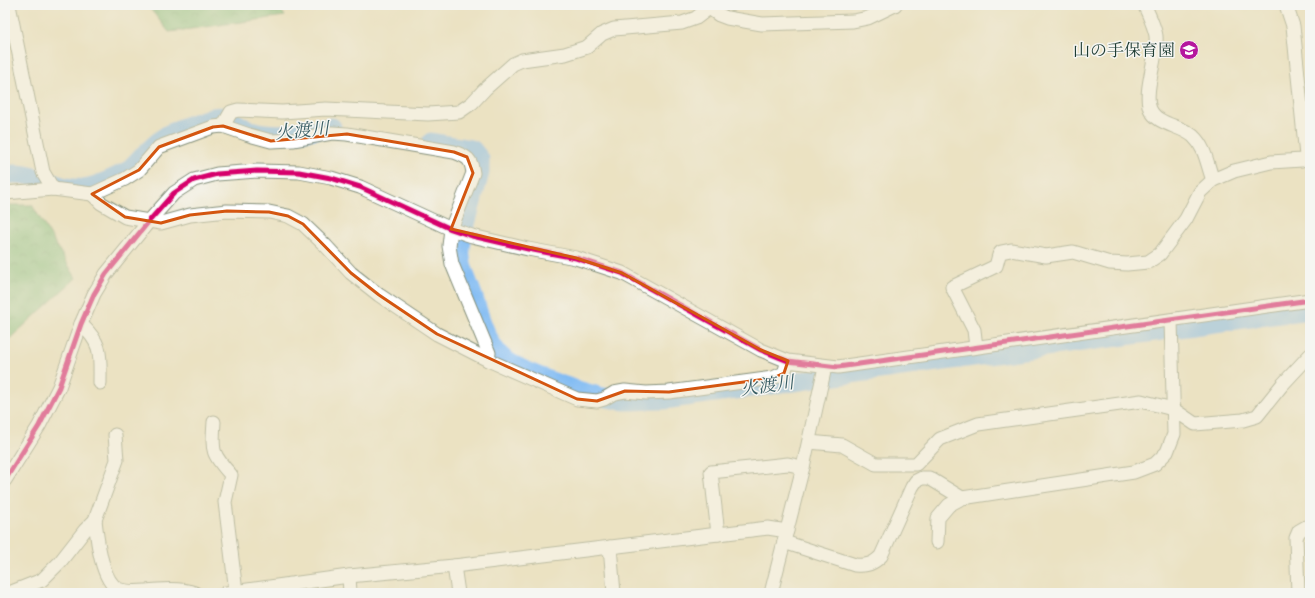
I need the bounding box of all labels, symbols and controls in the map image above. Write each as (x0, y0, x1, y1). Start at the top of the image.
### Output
place label: 山の手保育園 (1073, 39, 1175, 62)
school or university icon: 山の手保育園 (1178, 39, 1200, 61)
water label: 火渡川 (274, 116, 332, 146)
water label: 火渡川 (739, 370, 797, 402)

